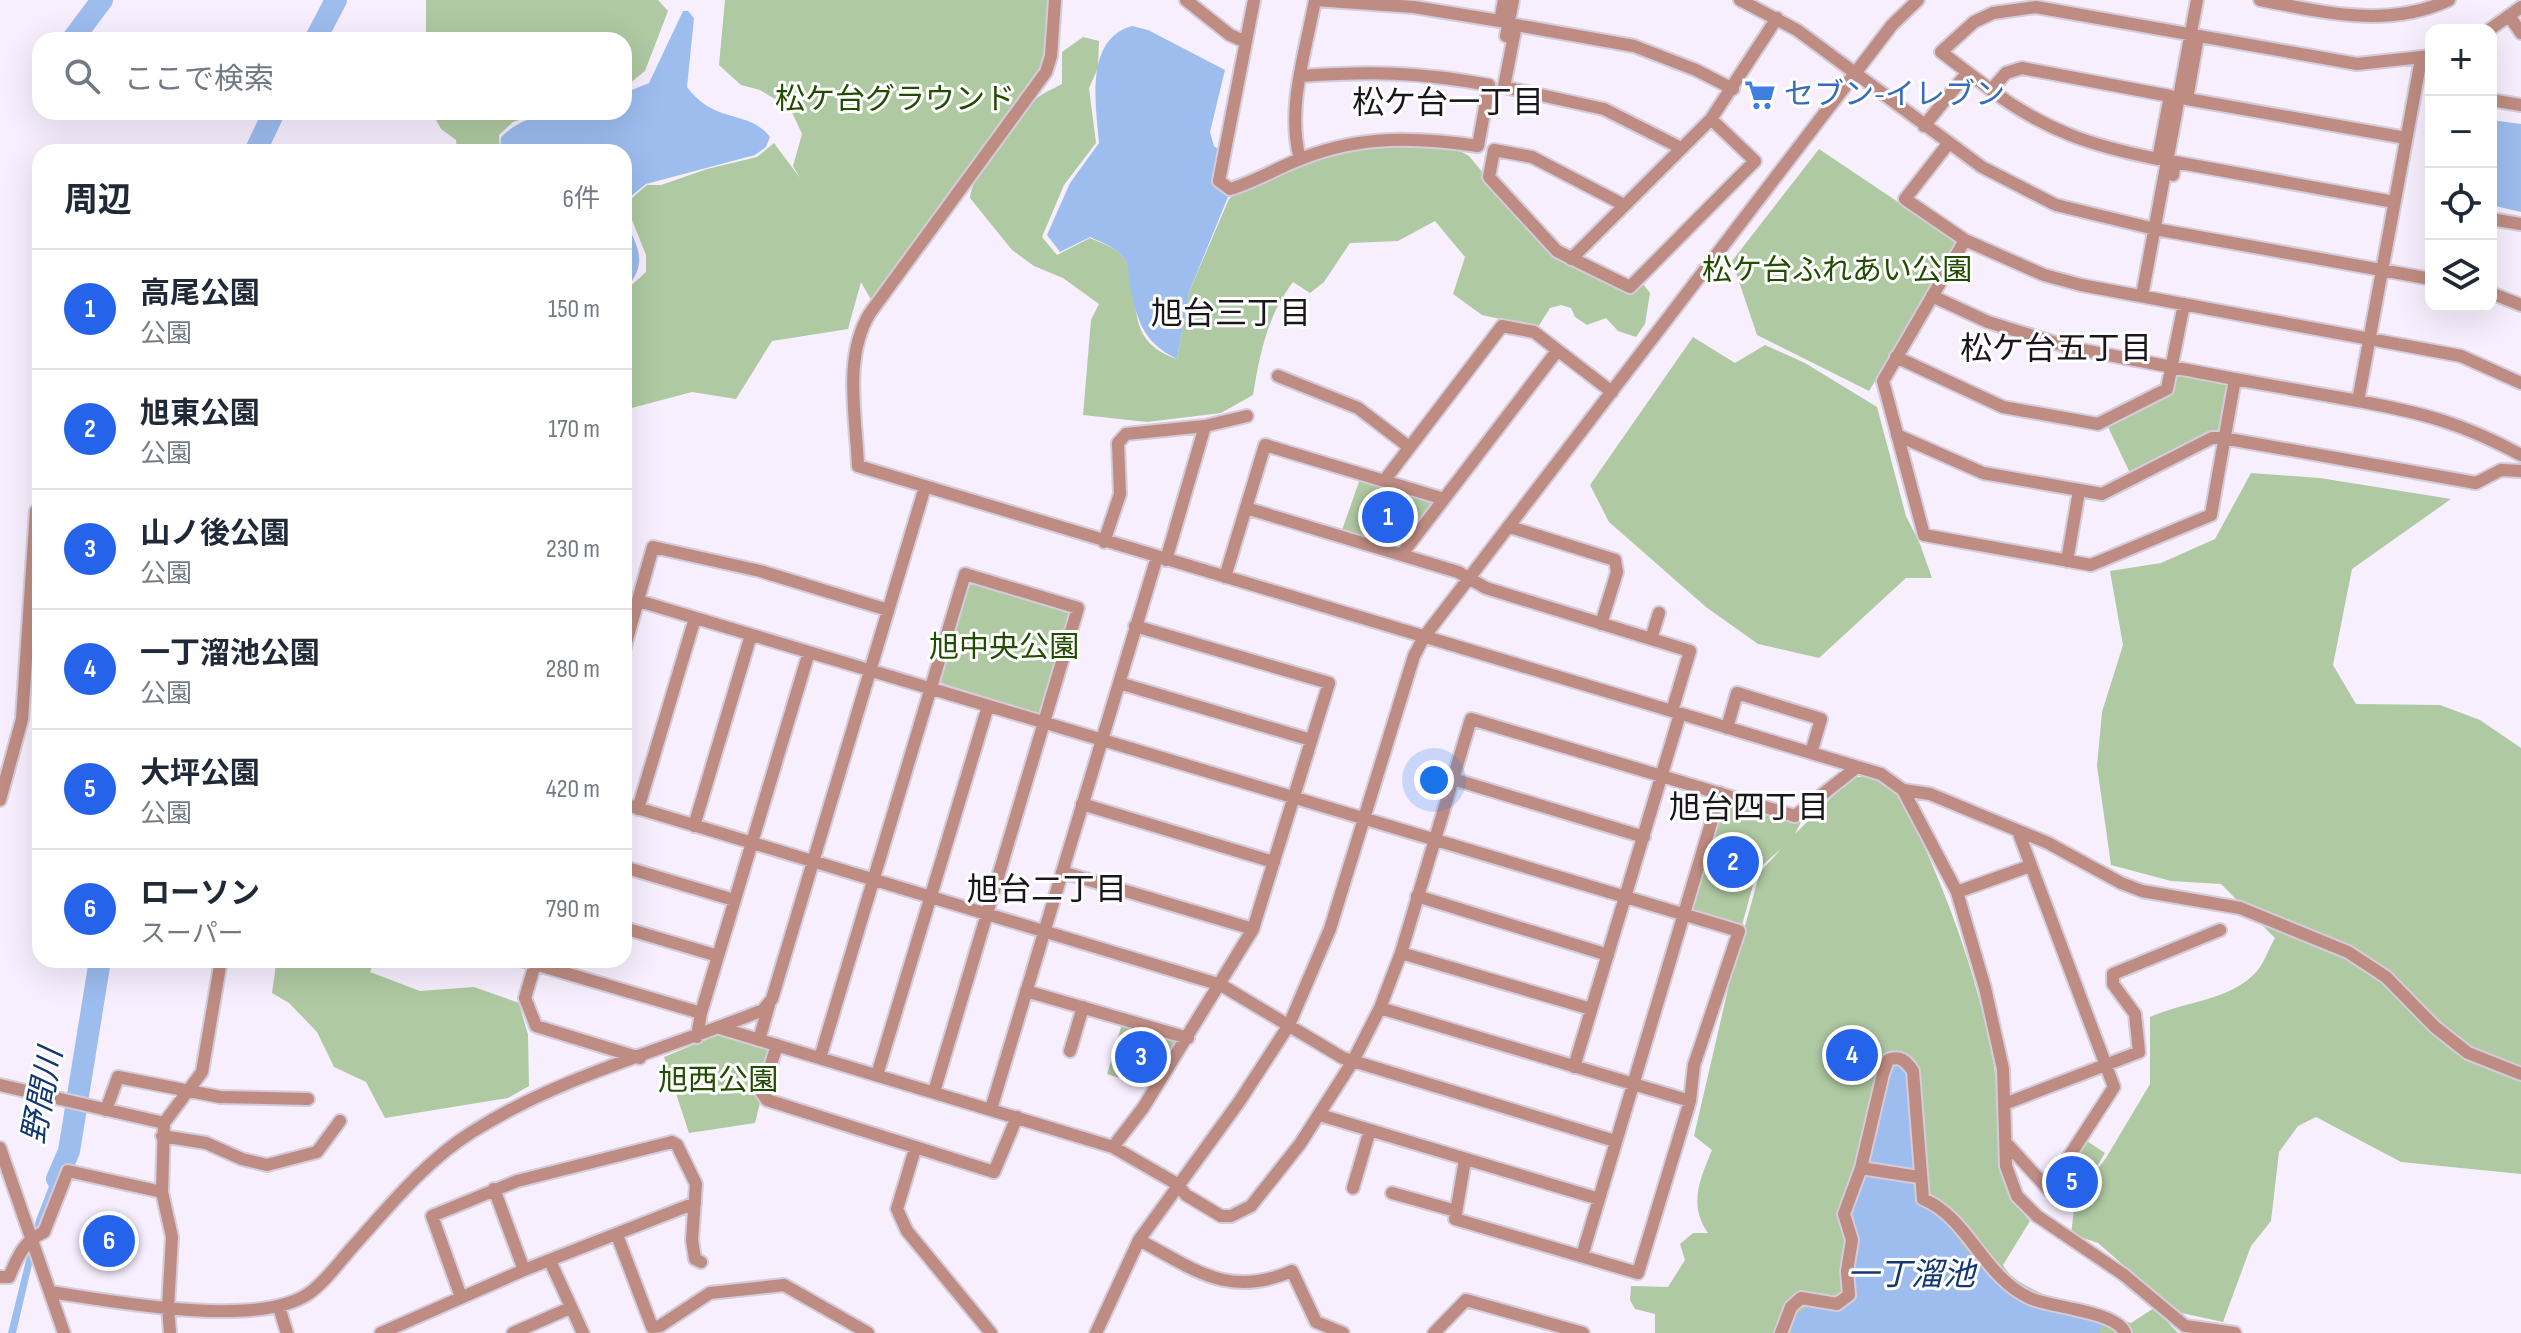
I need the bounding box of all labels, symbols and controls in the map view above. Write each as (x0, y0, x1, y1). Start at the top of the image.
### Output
map controls (2425, 24, 2497, 312)
button: + (2425, 24, 2497, 96)
search box (32, 32, 632, 120)
icon: search (60, 54, 104, 98)
text: ここで検索 (124, 62, 274, 98)
place label: セブン-イレブン (1784, 77, 2005, 113)
supermarket icon: セブン-イレブン (1743, 78, 1777, 112)
park label: 松ケ台グラウンド (775, 82, 1015, 118)
district label: 松ケ台一丁目 (1352, 84, 1544, 123)
button: − (2425, 96, 2497, 168)
button: locate (2425, 168, 2497, 240)
text: 周辺 (64, 180, 132, 221)
text: 6件 (563, 184, 600, 215)
button: layers (2425, 240, 2497, 312)
park label: 松ケ台ふれあい公園 (1702, 253, 1972, 289)
text: 高尾公園 (140, 276, 260, 312)
text: 1 (85, 294, 95, 325)
text: 150 m (548, 294, 600, 325)
district label: 旭台三丁目 (1151, 295, 1311, 334)
text: 公園 (140, 319, 192, 350)
district label: 松ケ台五丁目 (1960, 330, 2152, 369)
text: 旭東公園 (140, 396, 260, 432)
text: 2 (84, 414, 96, 445)
text: 170 m (548, 414, 600, 445)
text: 公園 (140, 439, 192, 470)
pin: 1 (1362, 487, 1414, 547)
text: 山ノ後公園 (140, 516, 290, 552)
text: 3 (84, 534, 96, 565)
text: 230 m (546, 534, 600, 565)
text: 公園 (140, 559, 192, 590)
park label: 旭中央公園 (929, 630, 1079, 666)
text: 一丁溜池公園 (140, 636, 320, 672)
text: 4 (84, 654, 96, 685)
text: 280 m (545, 654, 600, 685)
text: 公園 (140, 679, 192, 710)
text: 大坪公園 (140, 756, 260, 792)
your location (1414, 760, 1454, 800)
text: 5 (84, 774, 96, 805)
text: 420 m (546, 774, 600, 805)
district label: 旭台四丁目 (1669, 789, 1829, 828)
text: 公園 (140, 799, 192, 830)
pin: 2 (1707, 832, 1759, 892)
district label: 旭台二丁目 (967, 871, 1127, 910)
text: ローソン (140, 876, 260, 912)
text: 6 (84, 894, 96, 925)
text: 790 m (546, 894, 600, 925)
text: スーパー (140, 919, 244, 950)
pin: 4 (1826, 1025, 1878, 1085)
pin: 3 (1115, 1027, 1167, 1087)
water label: 野間川 (15, 1042, 72, 1147)
park label: 旭西公園 (658, 1063, 778, 1099)
pin: 5 (2046, 1152, 2098, 1212)
pin: 6 (83, 1211, 135, 1271)
water label: 一丁溜池 (1847, 1256, 1978, 1295)

